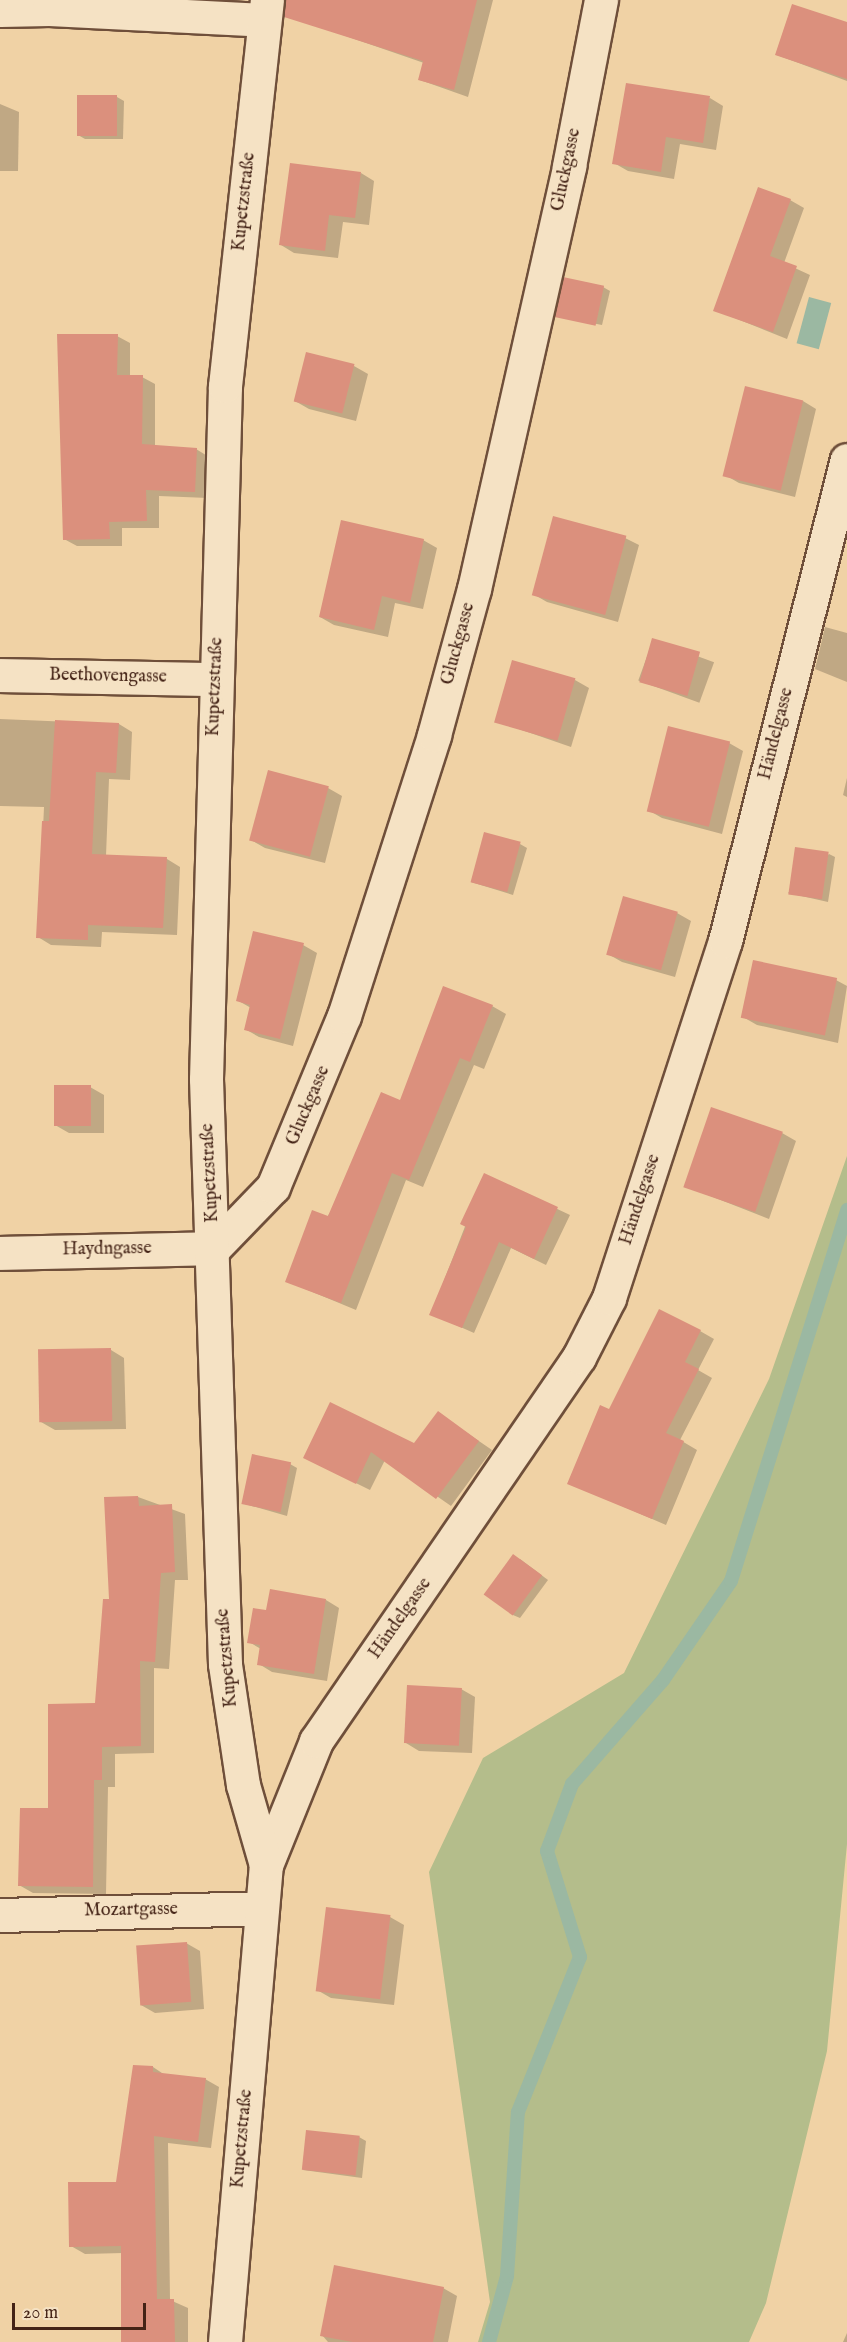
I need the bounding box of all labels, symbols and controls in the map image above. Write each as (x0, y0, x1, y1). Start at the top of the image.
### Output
street label: Gluckgasse (548, 127, 586, 213)
street label: Kupetzstraße (229, 152, 261, 252)
street label: Gluckgasse (438, 600, 480, 688)
street label: Kupetzstraße (203, 637, 229, 737)
street label: Beethovengasse (49, 665, 167, 689)
street label: Händelgasse (755, 686, 799, 782)
street label: Gluckgasse (283, 1063, 335, 1149)
street label: Kupetzstraße (198, 1123, 224, 1223)
street label: Händelgasse (616, 1152, 666, 1248)
street label: Haydngasse (62, 1238, 152, 1262)
street label: Händelgasse (365, 1574, 437, 1664)
street label: Kupetzstraße (213, 1608, 243, 1708)
street label: Mozartgasse (84, 1899, 178, 1923)
street label: Kupetzstraße (228, 2089, 258, 2189)
scale bar (15, 2291, 148, 2329)
text: 20 m (23, 2302, 58, 2325)

